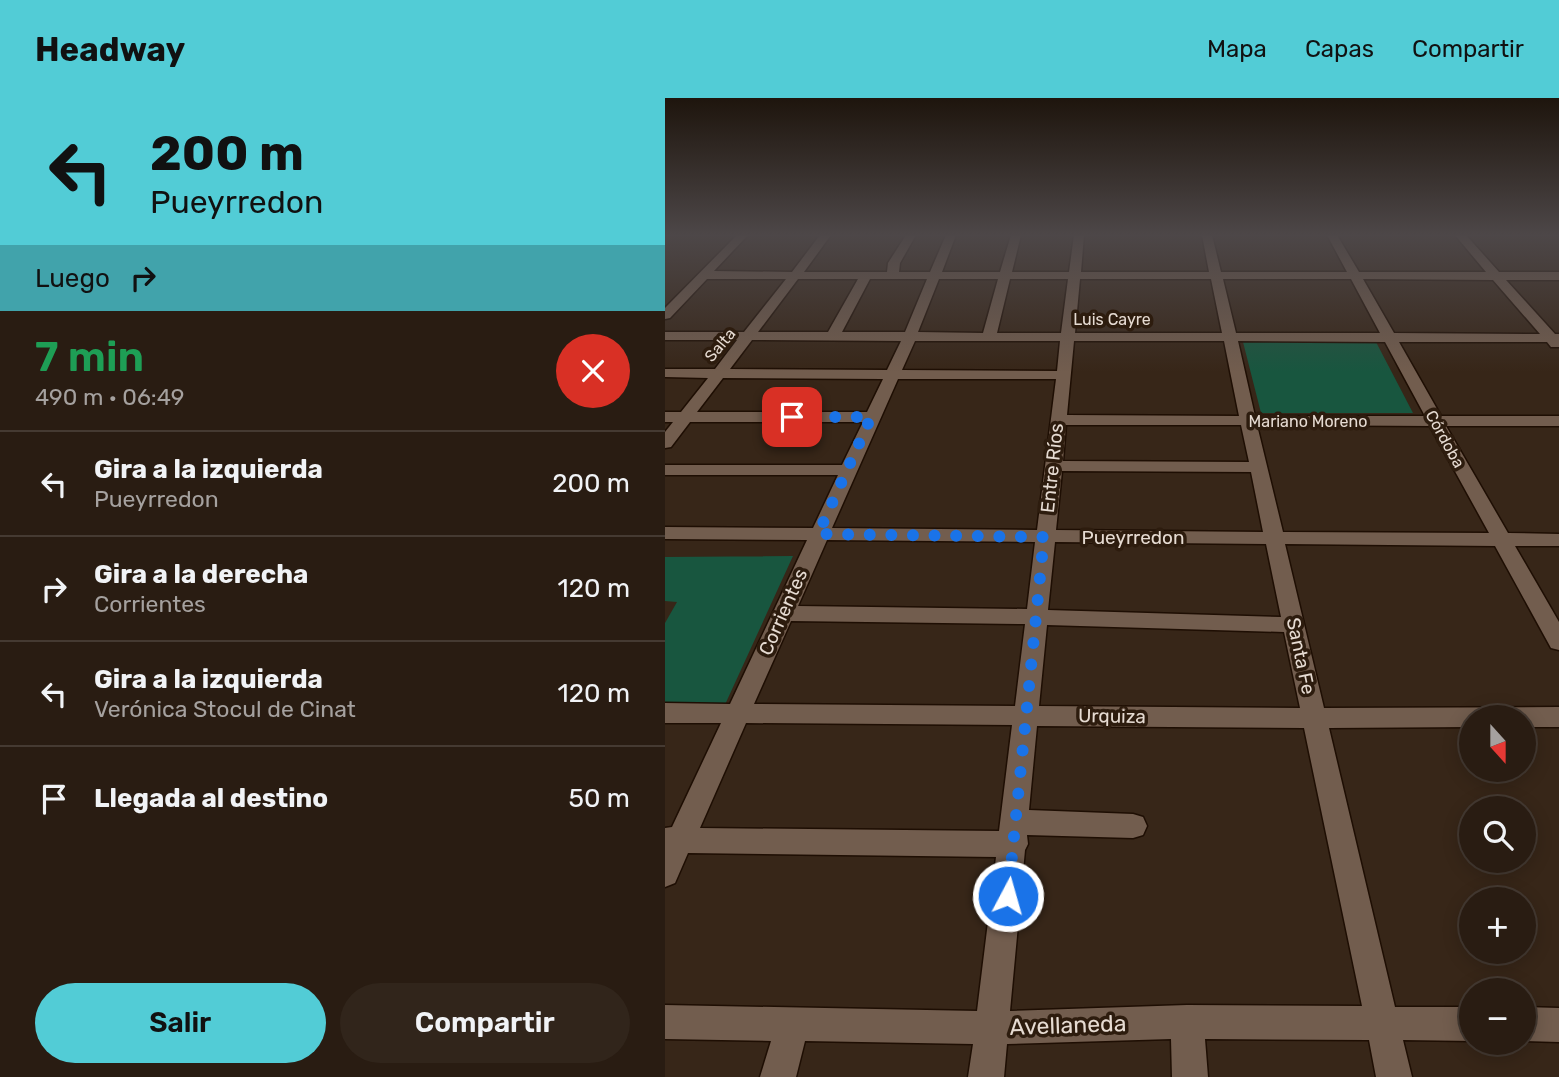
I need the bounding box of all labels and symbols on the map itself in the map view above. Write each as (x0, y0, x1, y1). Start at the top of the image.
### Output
street label: Luis Cayre (1073, 310, 1151, 329)
street label: Salta (701, 324, 739, 366)
pin (762, 387, 822, 447)
street label: Córdoba (1421, 407, 1469, 471)
street label: Mariano Moreno (1249, 412, 1367, 431)
street label: Entre Ríos (1036, 422, 1068, 514)
street label: Pueyrredon (1081, 526, 1185, 549)
street label: Corrientes (754, 565, 812, 659)
street label: Santa Fe (1282, 616, 1320, 696)
street label: Urquiza (1078, 704, 1146, 728)
north arrow (1459, 705, 1537, 782)
position arrow (971, 859, 1045, 933)
street label: Avellaneda (1009, 1009, 1127, 1041)

